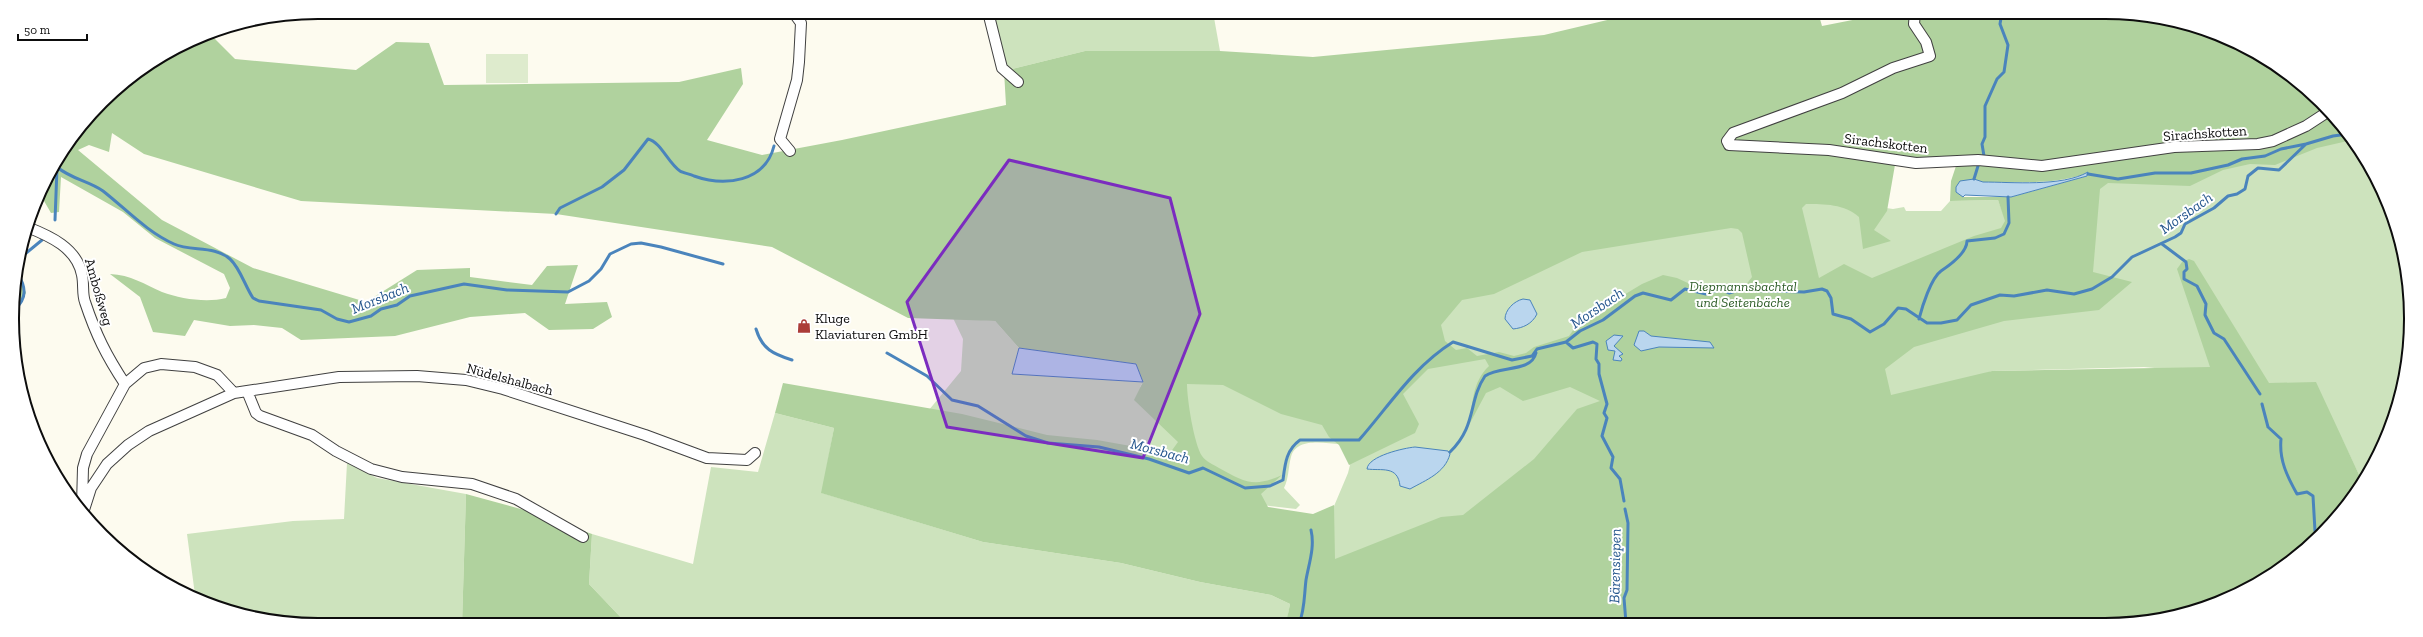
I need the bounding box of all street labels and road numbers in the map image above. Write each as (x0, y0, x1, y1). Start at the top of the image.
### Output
street label: Sirachskotten (2163, 122, 2247, 145)
street label: Sirachskotten (1843, 130, 1929, 157)
street label: Amboßweg (81, 256, 116, 328)
street label: Nüdelshalbach (465, 360, 555, 399)

